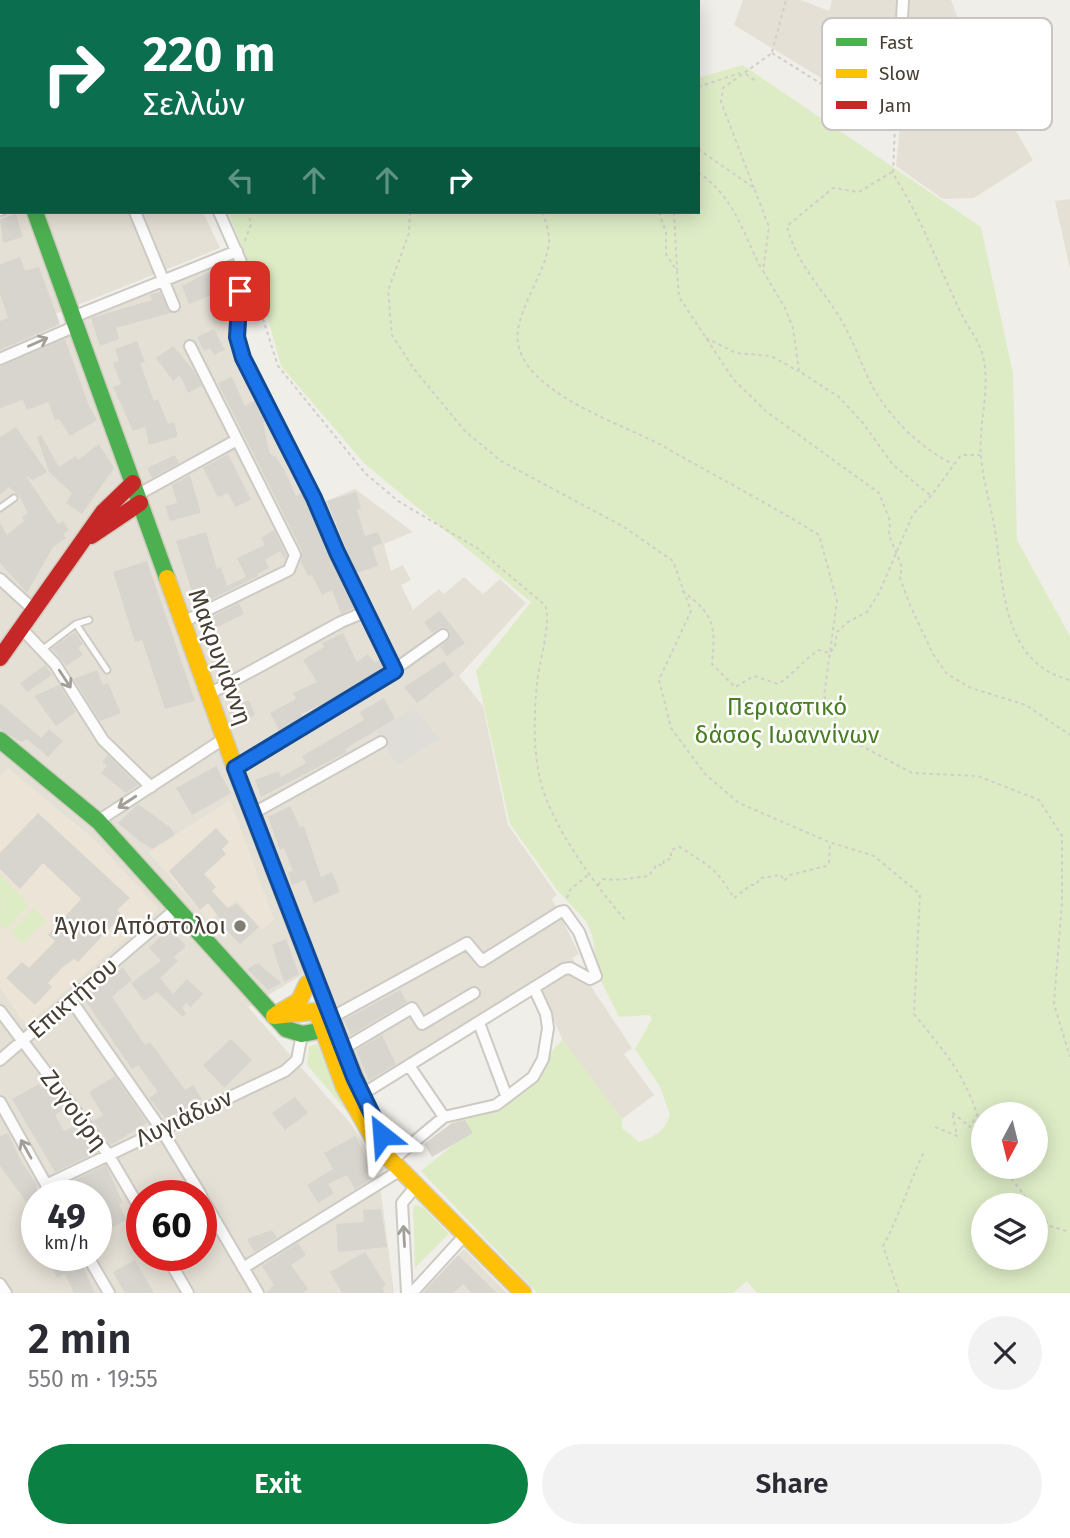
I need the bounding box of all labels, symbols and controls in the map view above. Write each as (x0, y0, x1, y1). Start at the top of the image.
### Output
legend (822, 18, 1052, 130)
text: 220 m (143, 25, 275, 84)
icon: right (28, 28, 119, 119)
text: Fast (879, 31, 913, 54)
text: Slow (879, 62, 920, 85)
text: Σελλών (143, 85, 245, 123)
text: Jam (879, 94, 911, 117)
icon: left (222, 161, 260, 199)
icon: ahead (295, 161, 333, 199)
icon: ahead (368, 161, 406, 199)
icon: right (441, 161, 479, 199)
pin (210, 261, 270, 321)
icon: arrive (221, 272, 259, 310)
one-way arrow (27, 335, 48, 348)
street label: Μακρυγιάννη (182, 585, 258, 729)
one-way arrow (59, 669, 73, 689)
park label: Περιαστικό δάσος Ιωαννίνων (695, 693, 880, 749)
one-way arrow (117, 796, 137, 810)
place label: Άγιοι Απόστολοι (54, 912, 226, 940)
marker: Άγιοι Απόστολοι (232, 918, 248, 934)
street label: Επικτήτου (23, 952, 123, 1044)
street label: Ζυγούρη (35, 1064, 113, 1156)
street label: Λυγιάδων (131, 1083, 237, 1153)
position arrow (345, 1098, 419, 1172)
north arrow (971, 1102, 1048, 1180)
map controls (971, 1102, 1048, 1270)
one-way arrow (19, 1139, 33, 1159)
speed limit sign: 60 (126, 1180, 217, 1271)
button: layers (971, 1193, 1048, 1270)
text: 49 (47, 1195, 86, 1237)
one-way arrow (397, 1225, 410, 1248)
text: km/h (44, 1232, 89, 1254)
text: 2 min (28, 1314, 132, 1364)
button: close (968, 1316, 1042, 1390)
text: 550 m · 19:55 (28, 1365, 158, 1393)
button: Exit (28, 1444, 528, 1524)
button: Share (542, 1444, 1042, 1524)

